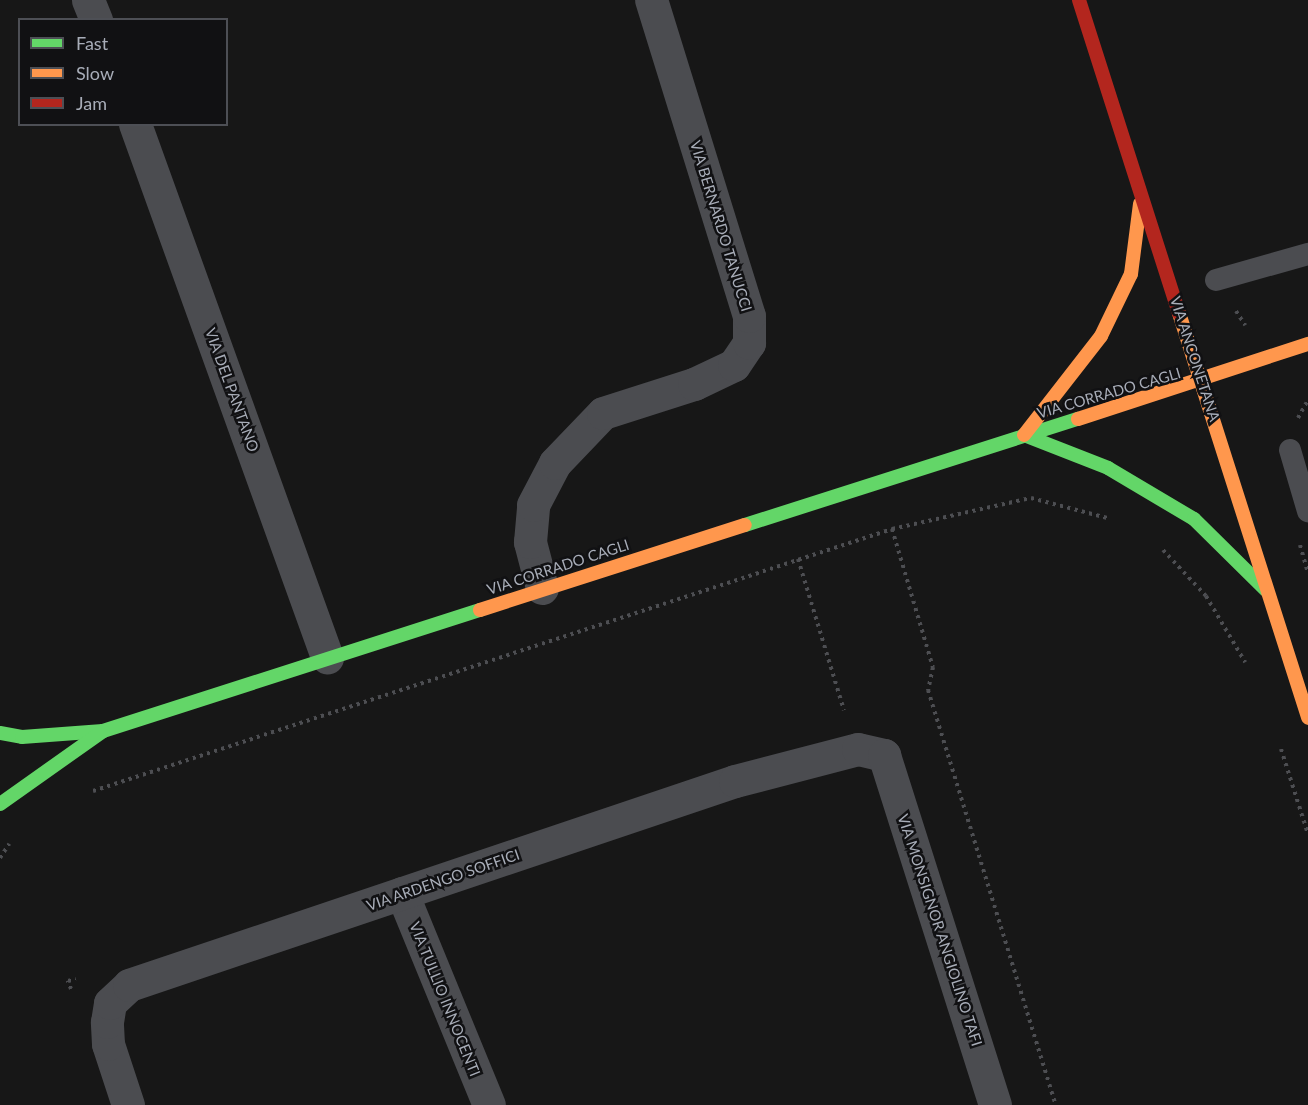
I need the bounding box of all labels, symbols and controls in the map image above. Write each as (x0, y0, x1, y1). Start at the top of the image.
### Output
legend (18, 18, 228, 126)
text: Fast (76, 32, 108, 54)
text: Slow (76, 62, 114, 84)
text: Jam (76, 92, 107, 114)
street label: VIA BERNARDO TANUCCI (686, 138, 756, 314)
street label: VIA ANCONETANA (1166, 294, 1224, 424)
street label: VIA DEL PANTANO (201, 325, 263, 455)
street label: VIA CORRADO CAGLI (1035, 364, 1183, 422)
street label: VIA CORRADO CAGLI (484, 535, 632, 599)
street label: VIA MONSIGNOR ANGIOLINO TAFI (894, 811, 986, 1049)
street label: VIA ARDENGO SOFFICI (364, 845, 522, 915)
street label: VIA TULLIO INNOCENTI (406, 919, 484, 1079)

